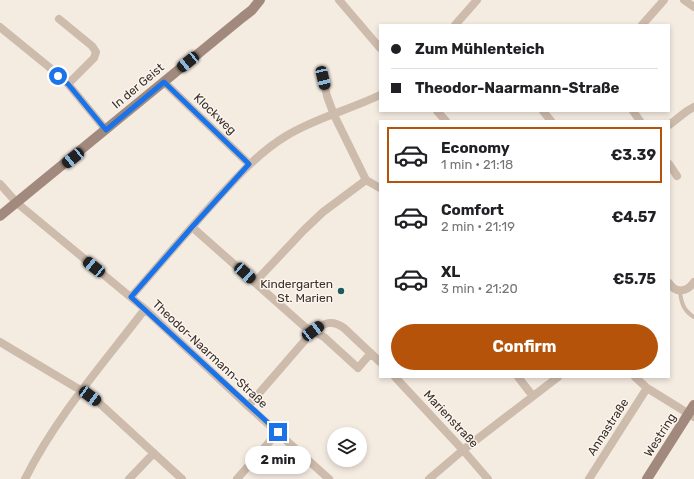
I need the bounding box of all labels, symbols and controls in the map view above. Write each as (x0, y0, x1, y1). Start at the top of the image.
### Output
text: Zum Mühlenteich (415, 40, 545, 58)
car (175, 50, 201, 74)
street label: In der Geist (109, 60, 167, 112)
car (314, 65, 332, 91)
route start (49, 67, 67, 85)
text: Theodor-Naarmann-Straße (415, 79, 620, 97)
street label: Klockweg (191, 90, 239, 138)
icon: car (393, 137, 429, 173)
text: Economy (441, 139, 510, 157)
car (60, 146, 86, 170)
text: €3.39 (611, 146, 656, 164)
text: 1 min · 21:18 (441, 157, 513, 172)
icon: car (393, 199, 429, 235)
text: Comfort (441, 201, 504, 219)
text: €4.57 (612, 208, 656, 226)
text: 2 min · 21:19 (441, 219, 515, 234)
car (81, 255, 107, 279)
car (232, 261, 258, 285)
icon: car (393, 261, 429, 297)
text: XL (441, 263, 460, 281)
text: €5.75 (613, 270, 656, 288)
place label: Kindergarten St. Marien (260, 277, 333, 305)
text: 3 min · 21:20 (441, 281, 518, 296)
marker: Kindergarten St. Marien (336, 286, 346, 296)
street label: Theodor-Naarmann-Straße (150, 297, 271, 411)
car (300, 319, 326, 343)
button: Confirm (391, 324, 658, 370)
car (77, 384, 103, 408)
street label: Marienstraße (421, 387, 481, 451)
street label: Annastraße (584, 396, 632, 458)
street label: Westring (641, 411, 679, 459)
route end (269, 423, 287, 441)
map controls (327, 427, 367, 467)
button: layers (327, 427, 367, 467)
callout: 2 min (245, 446, 311, 474)
text: 2 min (260, 452, 296, 467)

